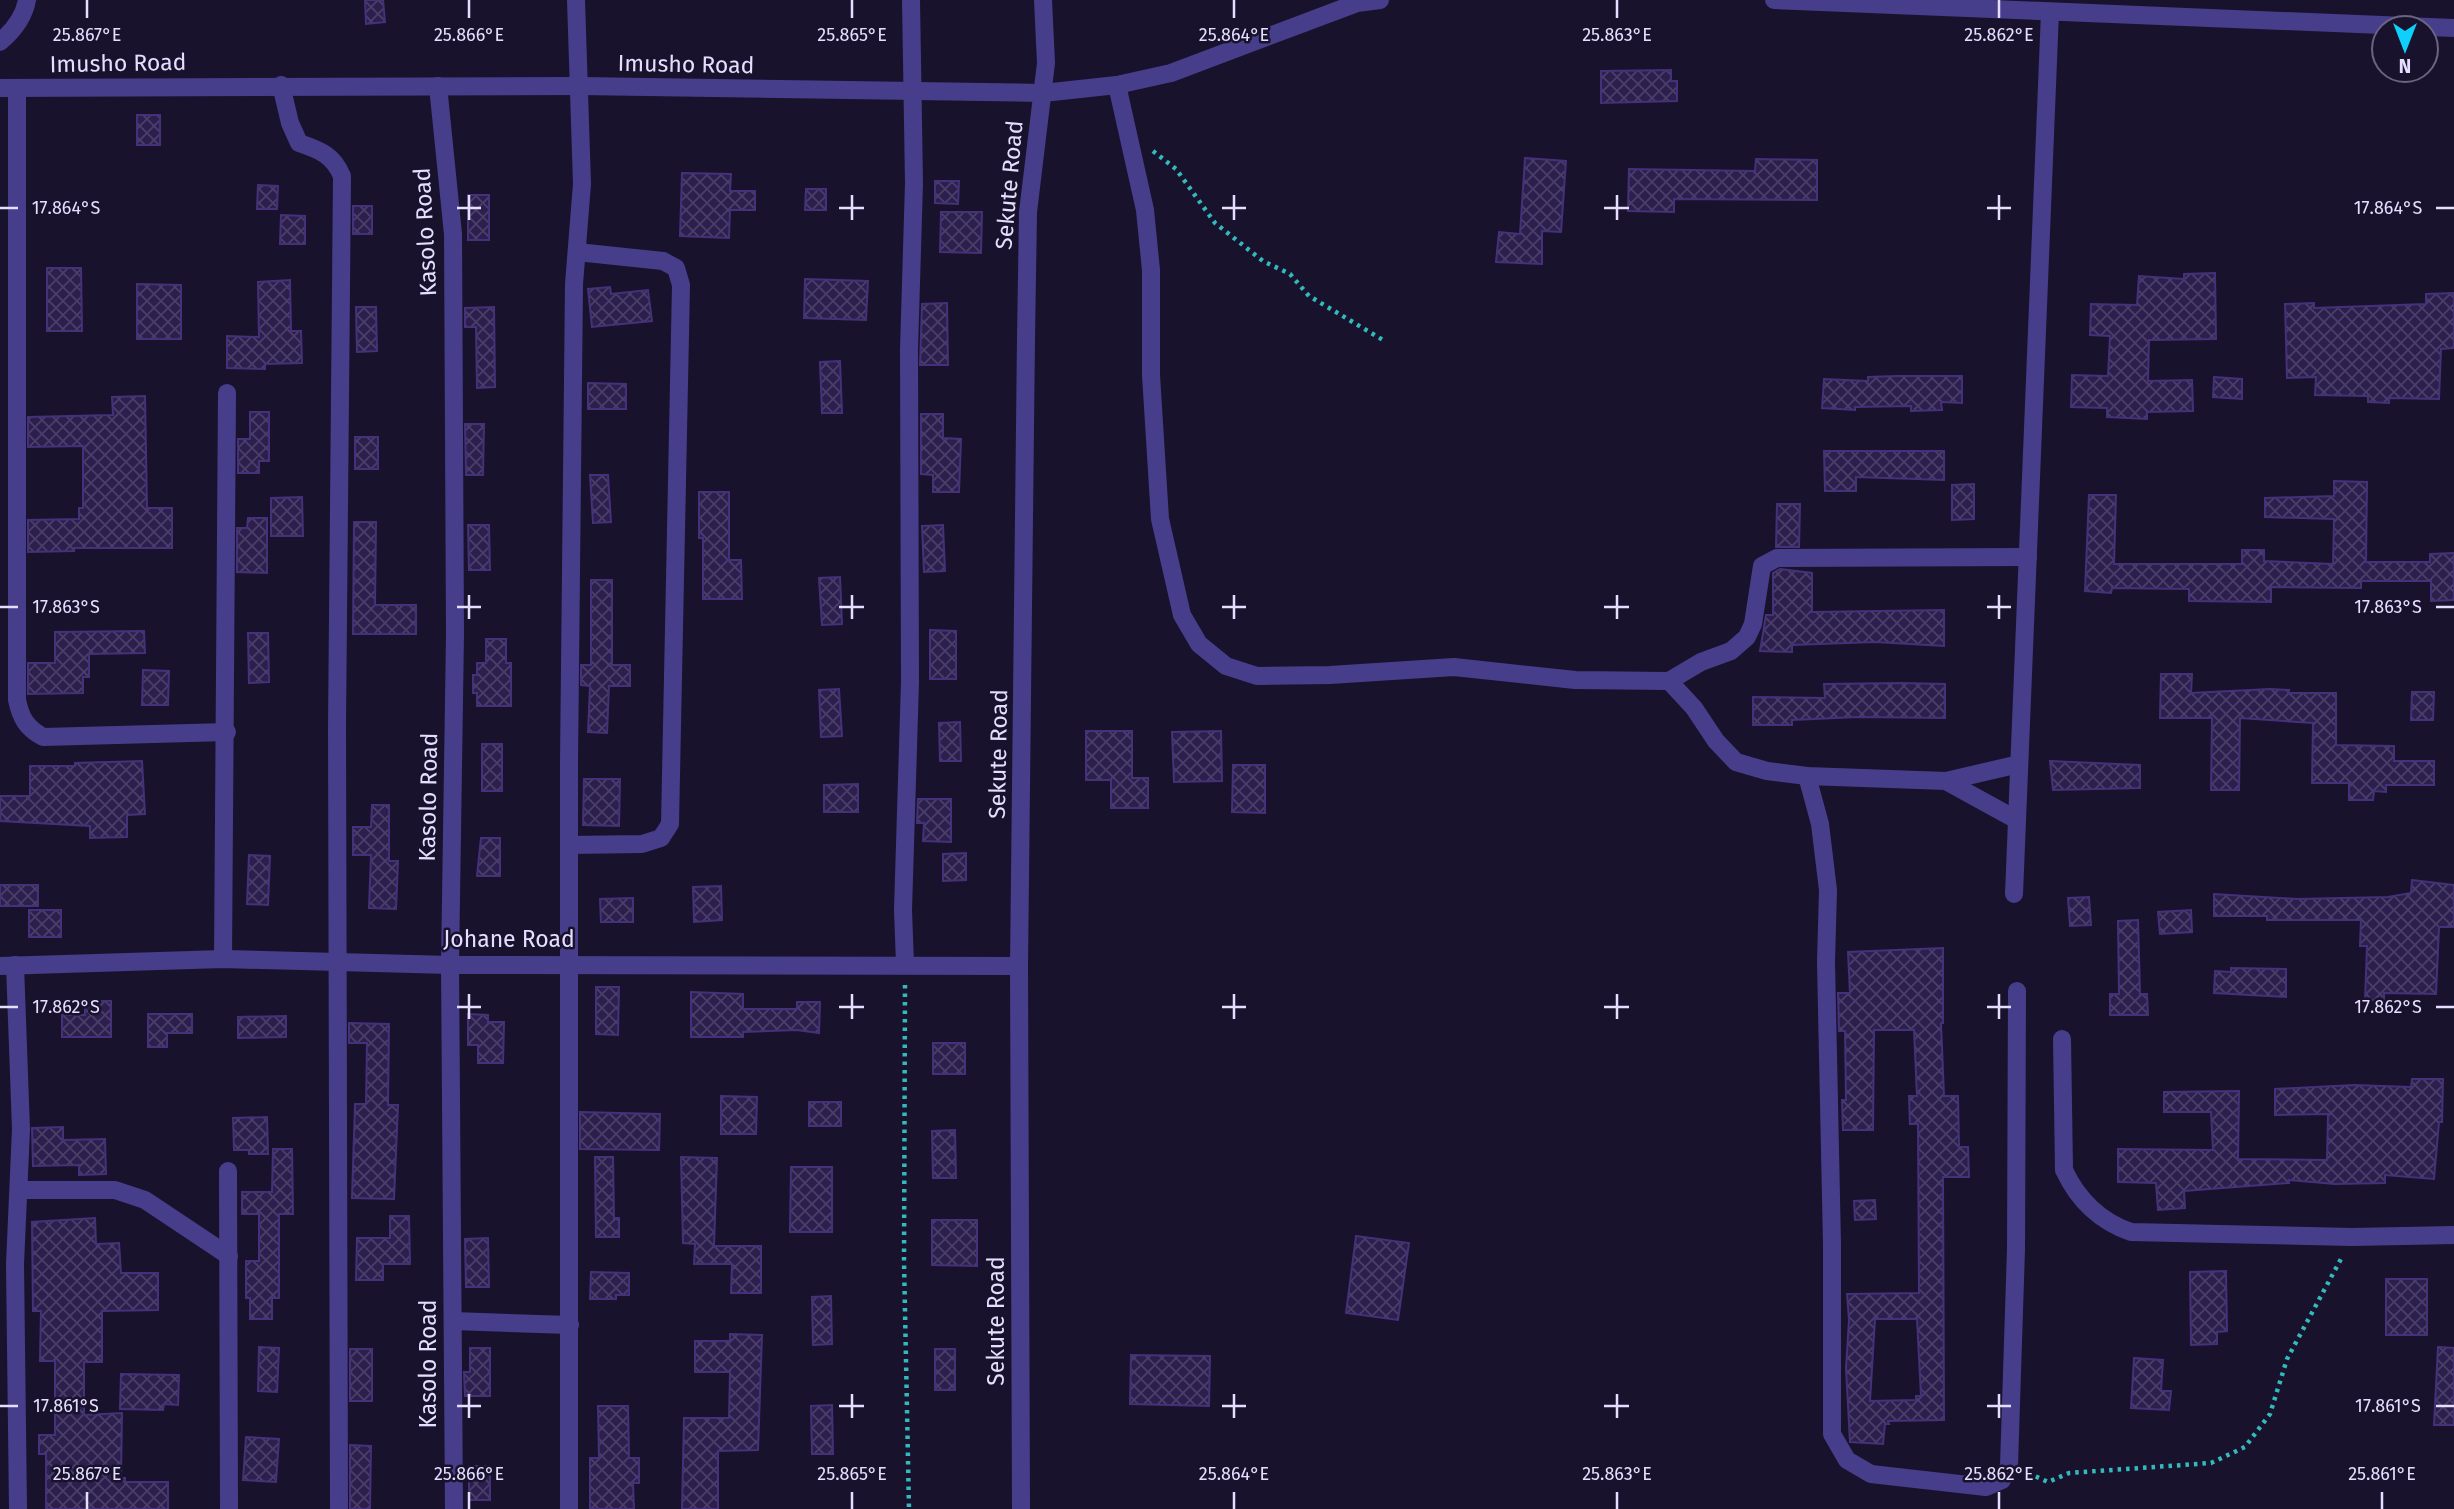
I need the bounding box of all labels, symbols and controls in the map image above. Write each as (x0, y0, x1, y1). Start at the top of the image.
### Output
north arrow (2370, 14, 2440, 84)
text: 25.867°E (53, 24, 121, 46)
text: 25.866°E (434, 24, 504, 46)
text: 25.865°E (817, 24, 887, 46)
text: 25.864°E (1199, 24, 1269, 46)
text: 25.863°E (1582, 24, 1652, 46)
text: 25.862°E (1964, 24, 2034, 46)
street label: Imusho Road (49, 48, 187, 78)
street label: Imusho Road (617, 49, 755, 79)
text: N (2399, 54, 2411, 77)
street label: Sekute Road (989, 119, 1029, 251)
street label: Kasolo Road (408, 167, 442, 297)
text: 17.864°S (32, 197, 100, 219)
text: 17.864°S (2354, 197, 2422, 219)
text: 17.863°S (32, 596, 100, 618)
text: 17.863°S (2354, 596, 2422, 618)
street label: Sekute Road (983, 689, 1013, 819)
street label: Kasolo Road (413, 732, 443, 862)
street label: Johane Road (443, 925, 575, 953)
text: 17.862°S (32, 996, 100, 1018)
text: 17.862°S (2354, 996, 2422, 1018)
street label: Sekute Road (982, 1256, 1010, 1386)
street label: Kasolo Road (414, 1299, 442, 1429)
text: 17.861°S (33, 1395, 99, 1417)
text: 17.861°S (2355, 1395, 2421, 1417)
text: 25.867°E (53, 1463, 121, 1485)
text: 25.866°E (434, 1463, 504, 1485)
text: 25.865°E (817, 1463, 887, 1485)
text: 25.864°E (1199, 1463, 1269, 1485)
text: 25.863°E (1582, 1463, 1652, 1485)
text: 25.862°E (1964, 1463, 2034, 1485)
text: 25.861°E (2348, 1463, 2416, 1485)

